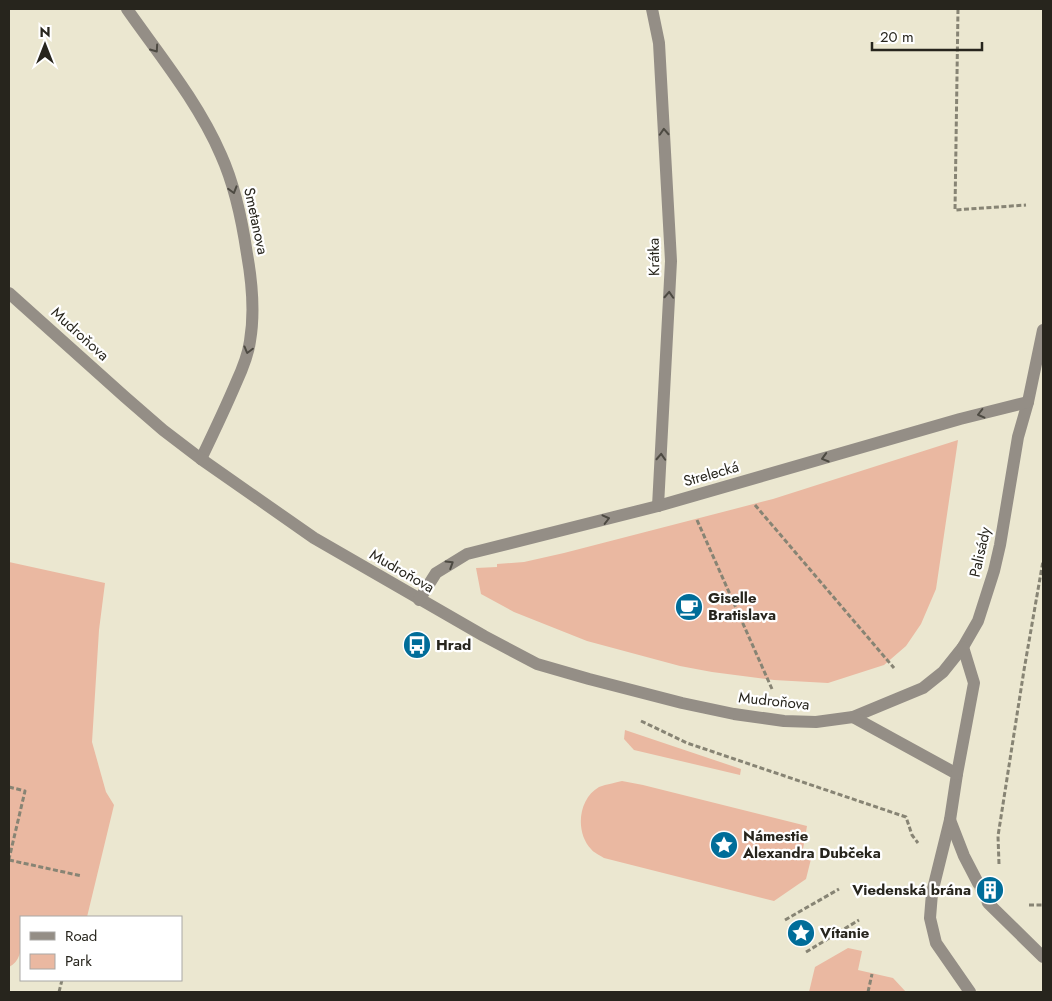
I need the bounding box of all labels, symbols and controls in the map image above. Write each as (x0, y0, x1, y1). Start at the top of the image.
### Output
north arrow (20, 20, 70, 70)
scale bar (872, 20, 982, 52)
text: N (39, 22, 51, 42)
text: 20 m (880, 26, 914, 48)
one-way arrow (149, 43, 158, 52)
one-way arrow (659, 128, 670, 136)
one-way arrow (228, 185, 238, 193)
street label: Smetanova (238, 185, 274, 257)
street label: Krátka (643, 238, 665, 276)
one-way arrow (664, 290, 675, 298)
street label: Mudroňova (46, 302, 114, 366)
one-way arrow (243, 346, 254, 354)
one-way arrow (976, 408, 985, 419)
one-way arrow (821, 452, 829, 462)
one-way arrow (655, 453, 666, 461)
street label: Strelecká (681, 456, 741, 492)
one-way arrow (601, 514, 610, 525)
street label: Palisády (964, 524, 997, 579)
street label: Mudroňova (366, 544, 438, 598)
one-way arrow (445, 561, 454, 571)
place label: Giselle Bratislava (708, 587, 776, 626)
cafe icon: Giselle Bratislava (674, 592, 704, 622)
bus stop icon: Hrad (402, 630, 432, 660)
place label: Hrad (436, 634, 471, 656)
street label: Mudroňova (737, 686, 811, 716)
place label: Námestie Alexandra Dubčeka (742, 825, 881, 864)
place icon: Námestie Alexandra Dubčeka (709, 830, 739, 860)
building icon: Viedenská brána (975, 875, 1005, 905)
place label: Viedenská brána (851, 879, 971, 901)
legend (20, 916, 182, 981)
place icon: Vítanie (786, 918, 816, 948)
place label: Vítanie (819, 922, 870, 944)
text: Road (65, 925, 97, 947)
text: Park (65, 950, 92, 972)

